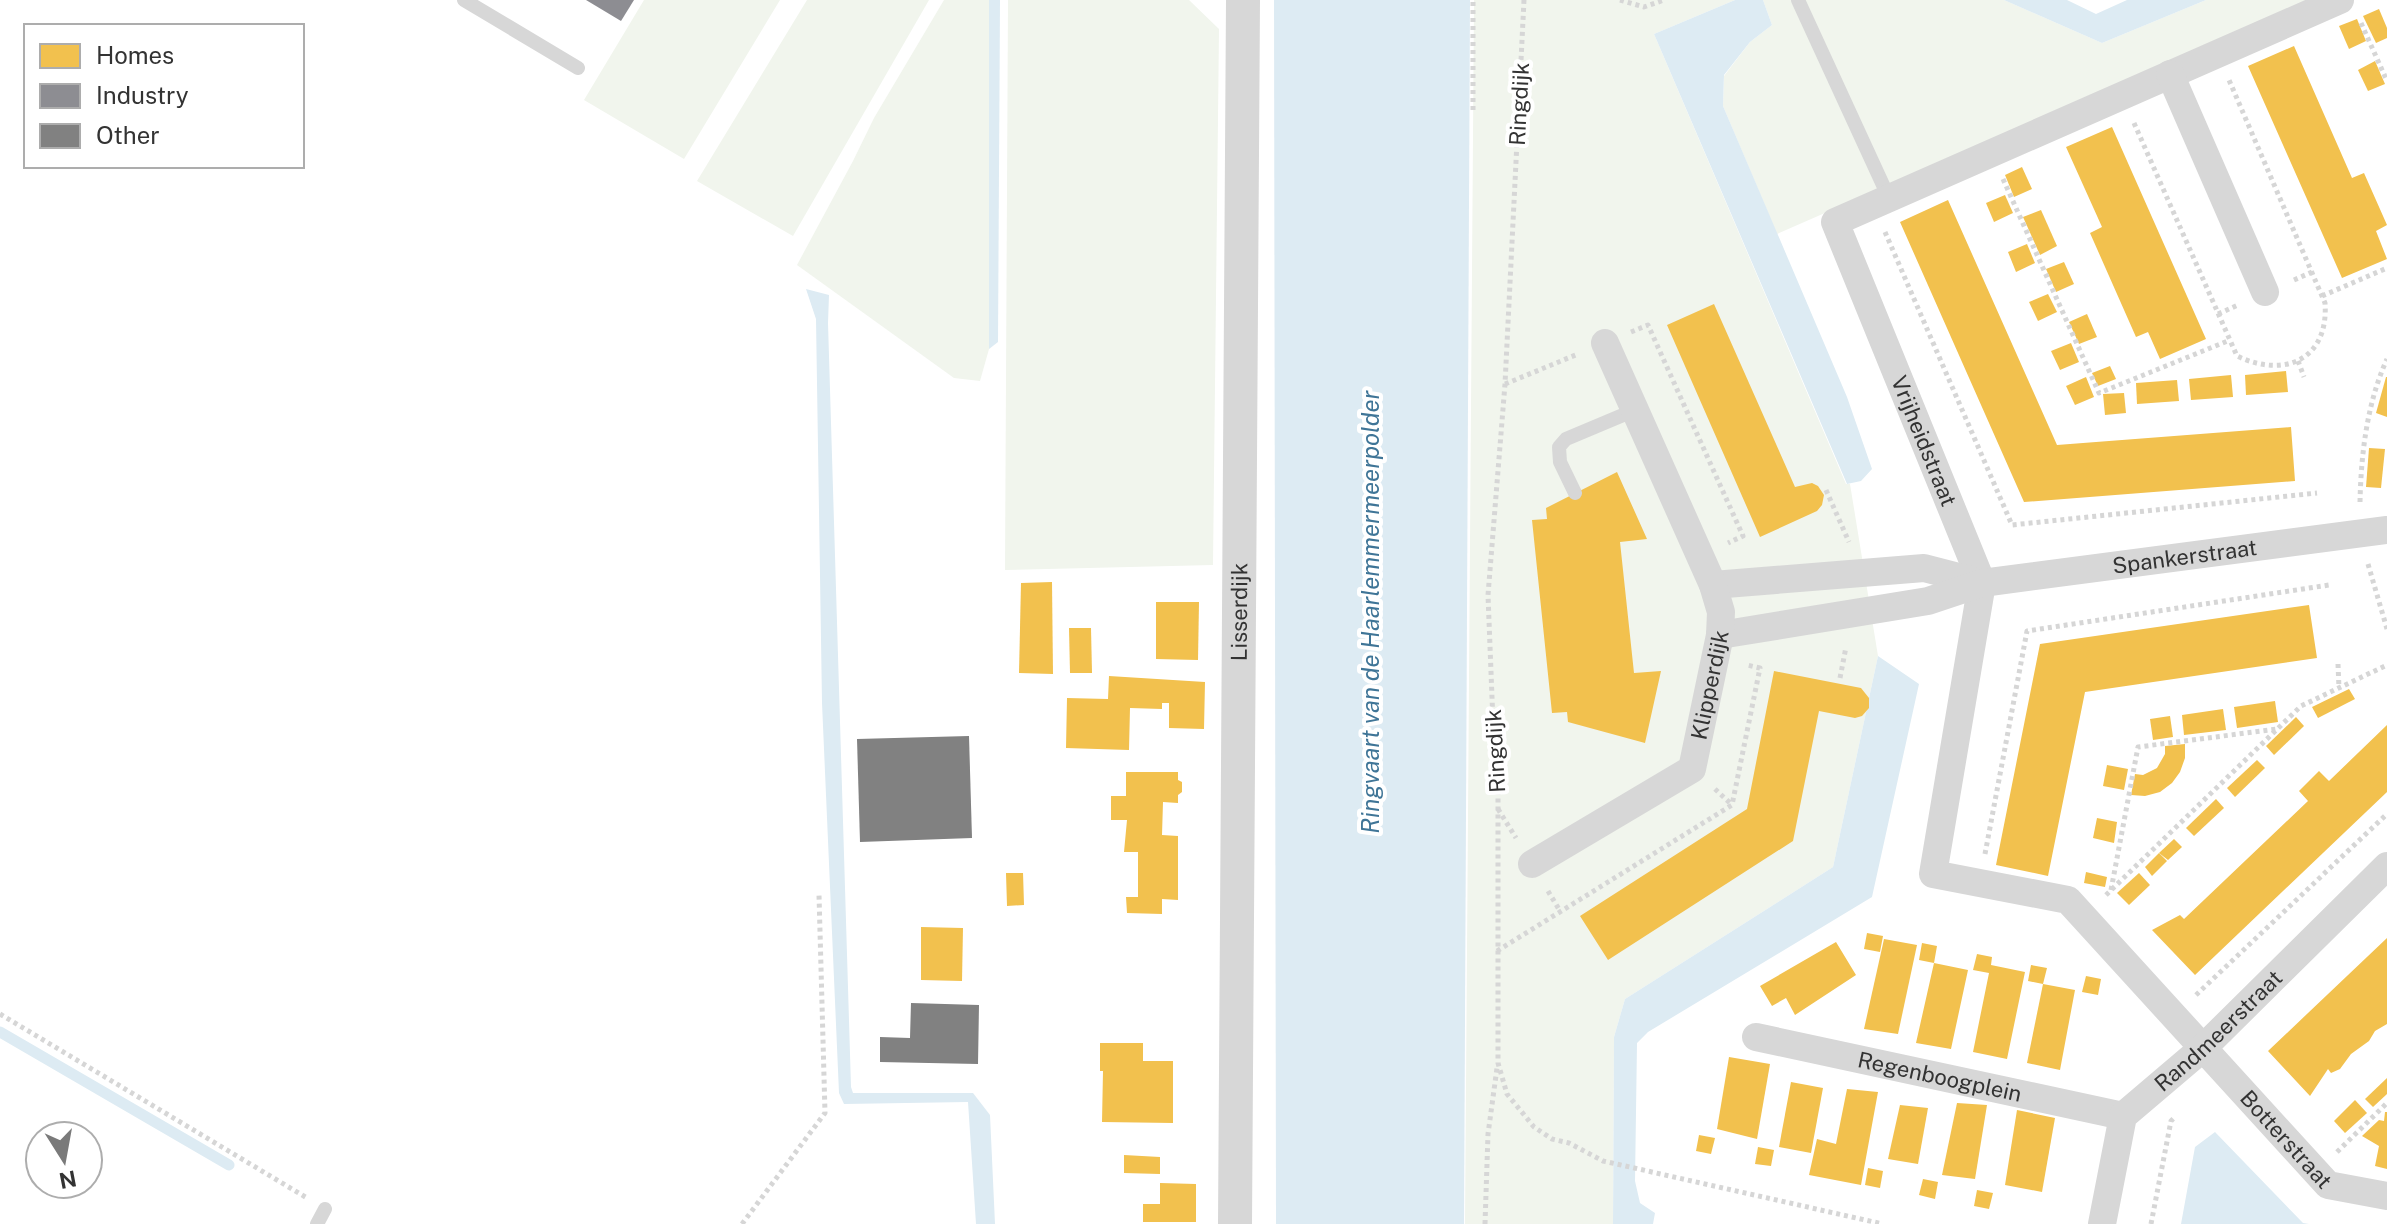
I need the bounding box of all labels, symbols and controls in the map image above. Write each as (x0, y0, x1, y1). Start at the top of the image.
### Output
legend (24, 24, 304, 168)
text: Homes (96, 41, 174, 69)
street label: Ringdijk (1504, 62, 1534, 146)
text: Industry (96, 81, 189, 109)
text: Other (96, 121, 160, 149)
street label: Vrijheidstraat (1886, 372, 1962, 510)
water label: Ringvaart van de Haarlemmermeerpolder (1356, 389, 1384, 834)
street label: Spankerstraat (2111, 534, 2258, 579)
street label: Lisserdijk (1226, 563, 1252, 661)
street label: Klipperdijk (1685, 628, 1734, 742)
street label: Ringdijk (1480, 709, 1510, 793)
street label: Randmeerstraat (2149, 964, 2287, 1097)
street label: Regenboogplein (1855, 1046, 2024, 1107)
street label: Botterstraat (2235, 1085, 2338, 1194)
north arrow (24, 1120, 104, 1200)
text: N (57, 1165, 79, 1194)

